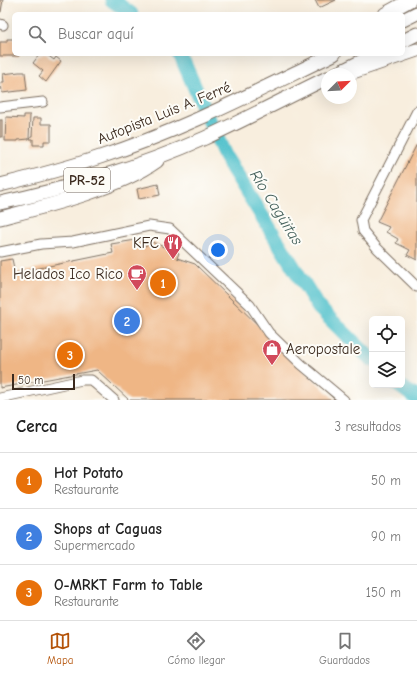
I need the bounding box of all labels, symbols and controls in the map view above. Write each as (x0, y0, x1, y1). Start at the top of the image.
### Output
search box (12, 12, 405, 56)
icon: search (26, 23, 48, 45)
text: Buscar aquí (58, 25, 134, 43)
north arrow (321, 68, 357, 104)
street label: Autopista Luis A. Ferré (95, 78, 234, 148)
water label: Río Cagüitas (246, 167, 306, 249)
road number: PR-52 (64, 168, 110, 192)
restaurant icon: KFC (162, 232, 184, 260)
place label: KFC (133, 234, 159, 252)
your location (208, 240, 228, 260)
cafe icon: Helados Ico Rico (126, 263, 148, 291)
place label: Helados Ico Rico (13, 265, 123, 283)
pin: 1 (150, 268, 176, 298)
pin: 2 (114, 306, 140, 336)
map controls (369, 316, 405, 388)
button: locate (369, 316, 405, 352)
shop icon: Aeropostale (261, 338, 283, 366)
pin: 3 (57, 340, 83, 370)
place label: Aeropostale (286, 340, 361, 358)
button: layers (369, 352, 405, 388)
scale bar (12, 372, 75, 391)
text: 50 m (18, 374, 43, 387)
text: Cerca (16, 417, 58, 436)
text: 3 resultados (335, 419, 401, 434)
text: Hot Potato (54, 464, 123, 482)
text: 1 (26, 473, 32, 488)
text: 50 m (371, 473, 401, 488)
text: Restaurante (54, 482, 119, 497)
text: Shops at Caguas (54, 520, 162, 538)
text: 2 (26, 529, 32, 544)
text: 90 m (371, 529, 401, 544)
text: Supermercado (54, 538, 135, 553)
text: O-MRKT Farm to Table (54, 576, 203, 594)
text: 3 (26, 585, 32, 600)
text: 150 m (366, 585, 401, 600)
text: Restaurante (54, 594, 119, 609)
tab: Mapa (47, 630, 73, 667)
tab: Cómo llegar (168, 630, 225, 667)
tab: Guardados (319, 630, 370, 667)

